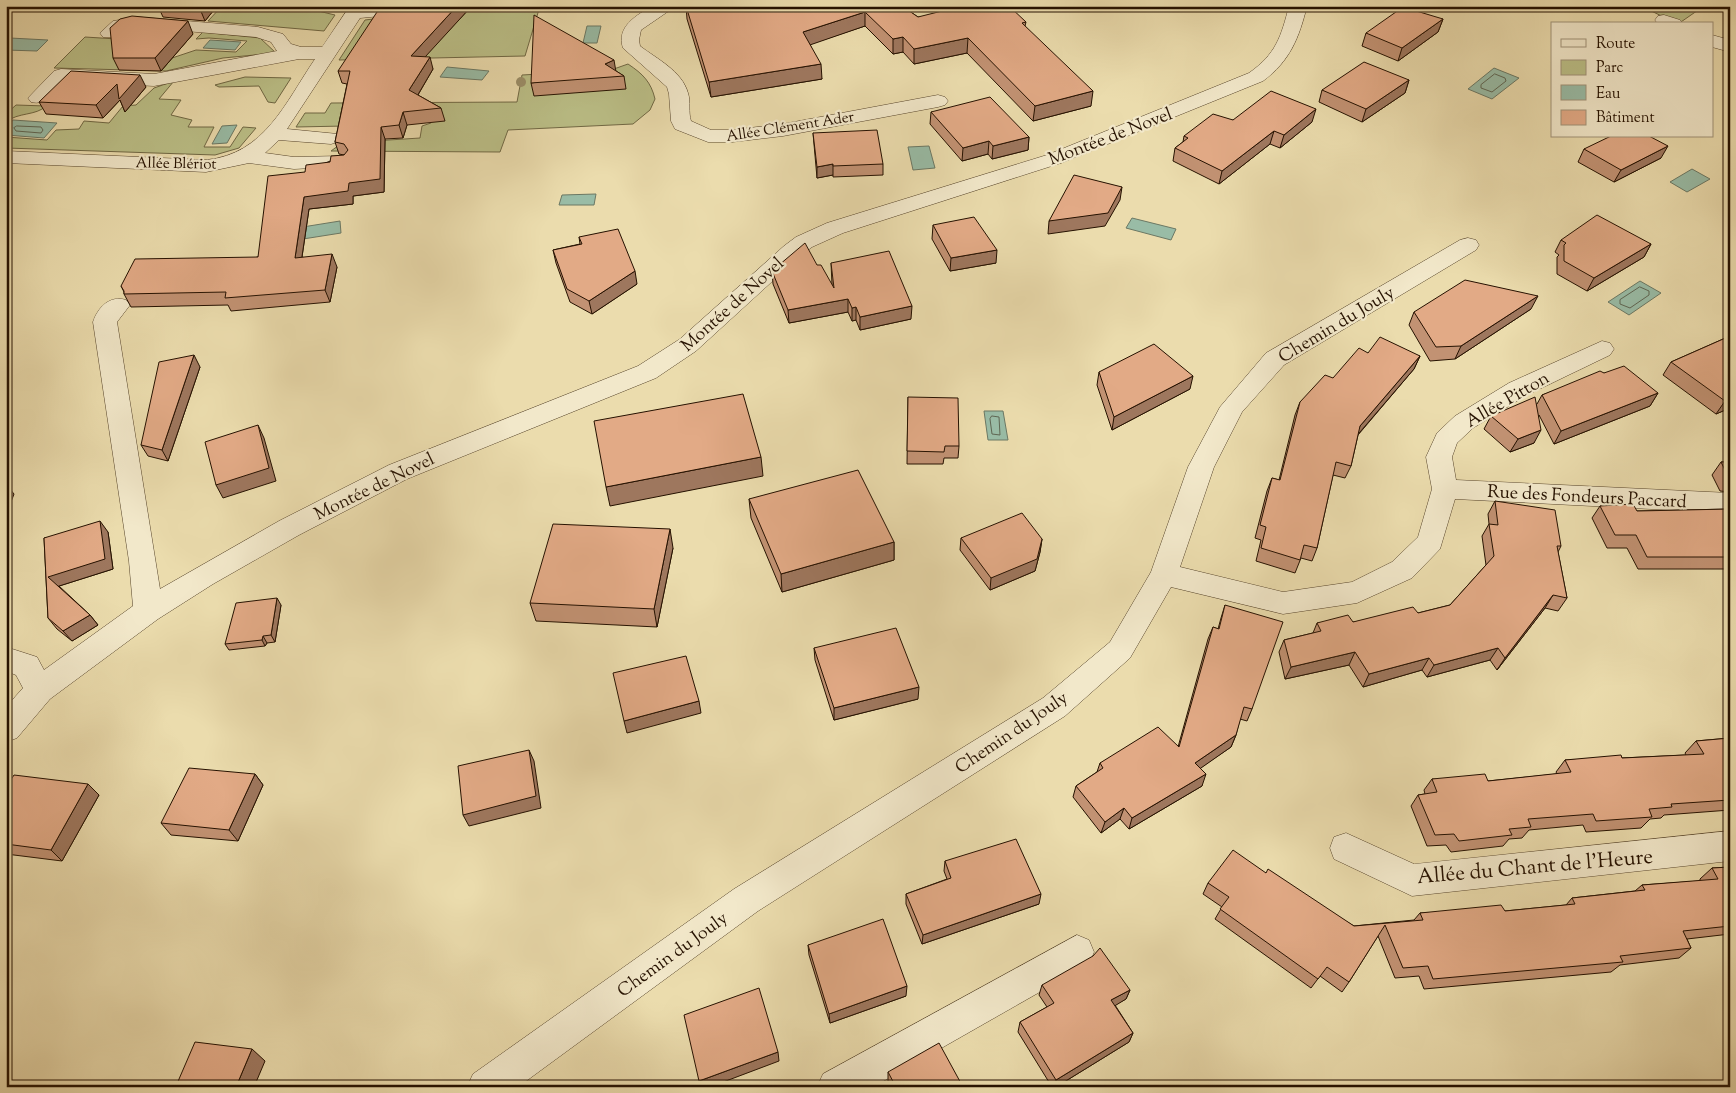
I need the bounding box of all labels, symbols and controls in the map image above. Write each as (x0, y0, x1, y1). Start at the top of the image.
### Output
legend (1551, 22, 1714, 138)
text: Route (1596, 34, 1635, 55)
text: Parc (1596, 58, 1624, 79)
text: Eau (1596, 84, 1621, 105)
street label: Montée de Novel (1045, 102, 1177, 174)
street label: Allée Clément Ader (725, 107, 856, 148)
text: Bâtiment (1596, 108, 1655, 129)
street label: Allée Blériot (135, 153, 217, 176)
street label: Montée de Novel (676, 252, 791, 359)
street label: Chemin du Jouly (1274, 281, 1400, 371)
street label: Allée Pitton (1461, 366, 1555, 435)
street label: Montée de Novel (310, 447, 440, 528)
street label: Rue des Fondeurs Paccard (1486, 480, 1687, 516)
street label: Chemin du Jouly (950, 686, 1074, 781)
street label: Allée du Chant de l'Heure (1416, 843, 1654, 893)
street label: Chemin du Jouly (612, 907, 734, 1005)

